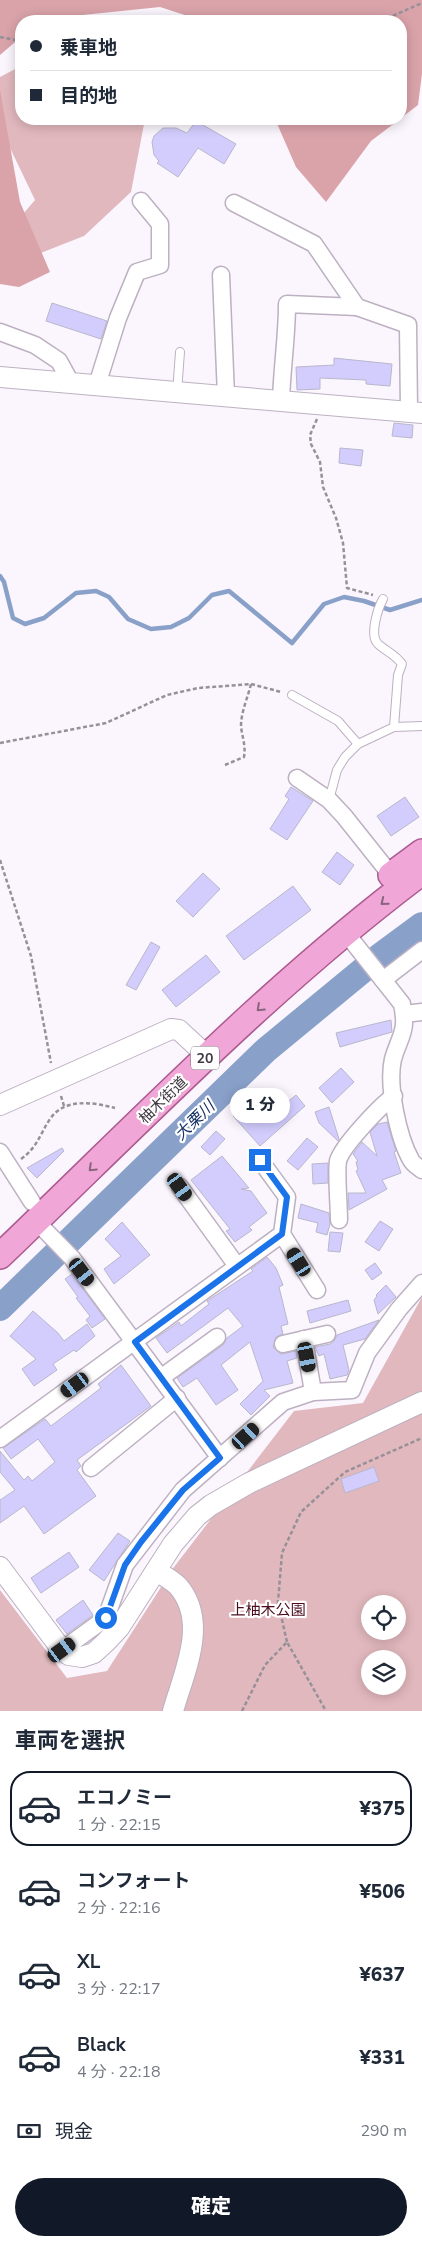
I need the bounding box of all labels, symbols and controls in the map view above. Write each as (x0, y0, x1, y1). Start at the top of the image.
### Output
text: 乗車地 (60, 35, 117, 61)
text: 目的地 (60, 83, 117, 109)
one-way arrow (380, 896, 389, 905)
one-way arrow (257, 1002, 266, 1011)
road number: 20 (191, 1046, 219, 1070)
street label: 柚木街道 (134, 1072, 192, 1128)
callout: 1 分 (230, 1088, 290, 1122)
text: 1 分 (245, 1094, 275, 1116)
water label: 大栗川 (170, 1095, 221, 1145)
route end (249, 1149, 271, 1171)
one-way arrow (88, 1162, 97, 1171)
car (165, 1170, 194, 1204)
car (284, 1245, 313, 1279)
car (66, 1256, 97, 1288)
car (296, 1341, 317, 1373)
car (58, 1370, 91, 1400)
car (229, 1420, 262, 1452)
map controls (361, 1595, 406, 1695)
button: locate (361, 1595, 406, 1640)
park label: 上柚木公園 (230, 1600, 306, 1620)
route start (95, 1607, 117, 1629)
car (45, 1635, 78, 1665)
button: layers (361, 1650, 406, 1695)
text: 車両を選択 (15, 1726, 125, 1756)
text: エコノミー (77, 1785, 172, 1811)
icon: car (17, 1786, 62, 1831)
text: ¥375 (359, 1796, 405, 1822)
text: 1 分 · 22:15 (77, 1814, 161, 1836)
text: コンフォート (77, 1868, 190, 1894)
icon: car (17, 1869, 62, 1914)
text: ¥506 (359, 1879, 405, 1905)
text: 2 分 · 22:16 (77, 1897, 161, 1919)
text: XL (77, 1949, 100, 1975)
icon: car (17, 1952, 62, 1997)
text: ¥637 (359, 1962, 405, 1988)
text: 3 分 · 22:17 (77, 1978, 161, 2000)
text: Black (77, 2032, 126, 2058)
icon: car (17, 2035, 62, 2080)
text: ¥331 (359, 2045, 405, 2071)
text: 4 分 · 22:18 (77, 2061, 161, 2083)
icon: cash (15, 2117, 43, 2145)
text: 現金 (55, 2119, 93, 2145)
text: 290 m (360, 2120, 407, 2142)
button: 確定 (15, 2178, 407, 2236)

